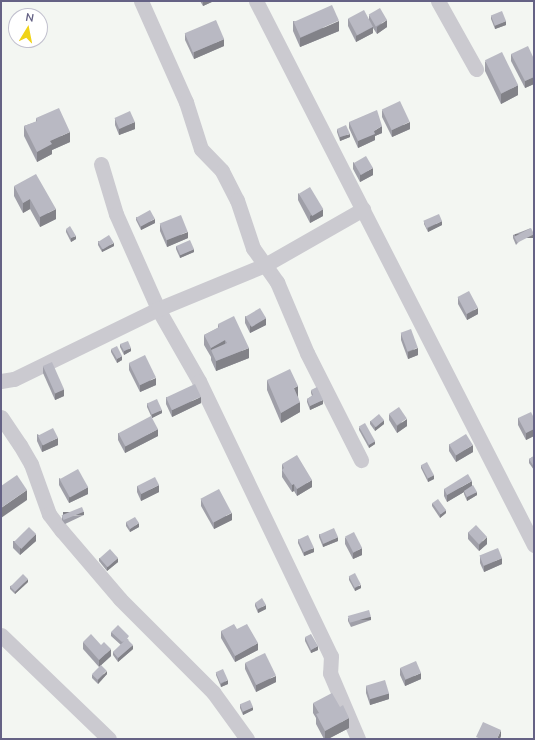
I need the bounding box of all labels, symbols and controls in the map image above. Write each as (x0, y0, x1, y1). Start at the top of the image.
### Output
north arrow (8, 8, 48, 48)
text: N (25, 10, 35, 25)

